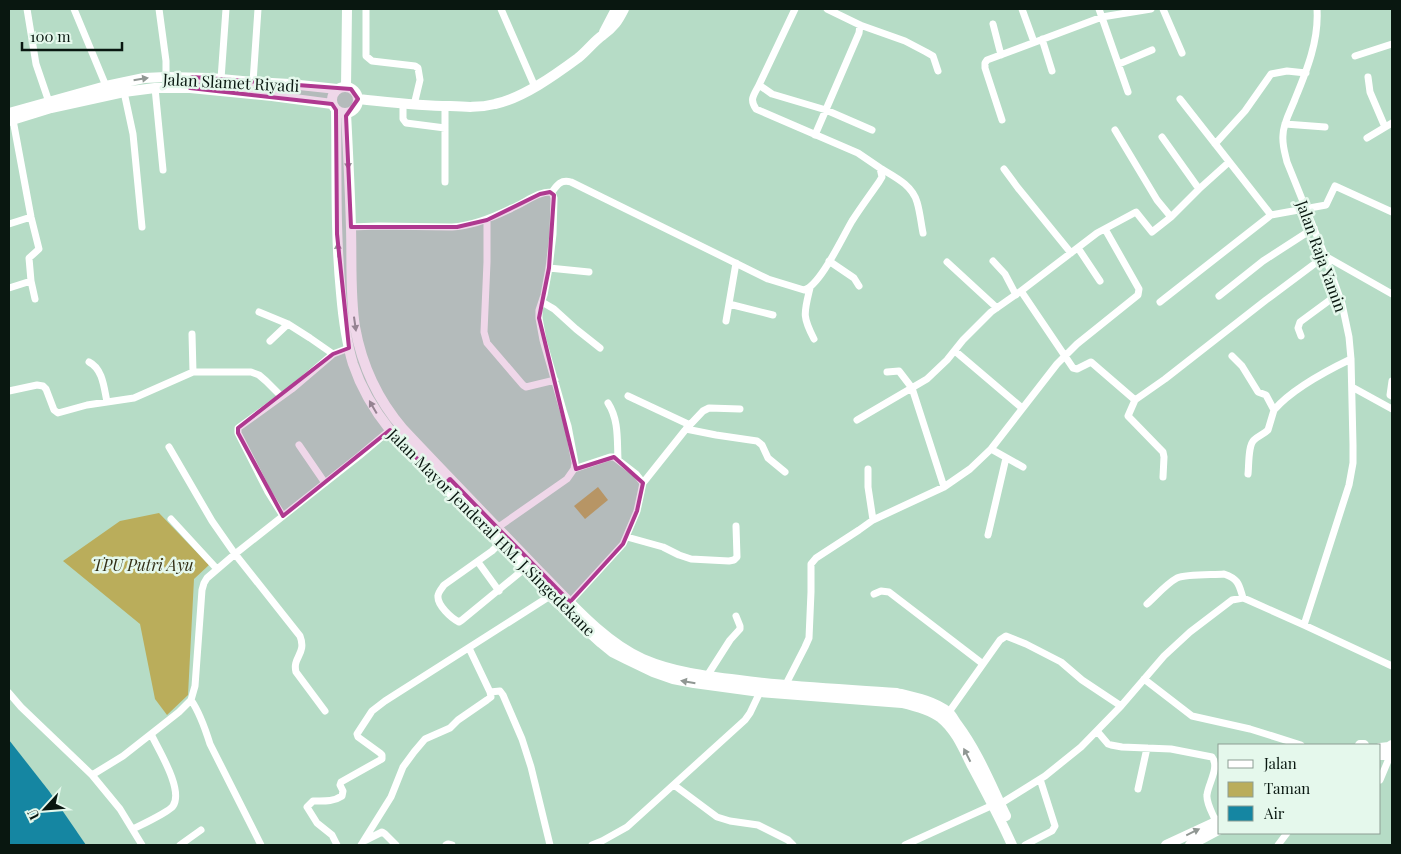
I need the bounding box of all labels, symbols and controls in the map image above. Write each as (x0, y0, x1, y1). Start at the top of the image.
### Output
scale bar (22, 20, 122, 52)
text: 100 m (30, 26, 71, 46)
street label: Jalan Slamet Riyadi (161, 68, 300, 96)
one-way arrow (133, 75, 149, 83)
one-way arrow (345, 154, 353, 170)
street label: Jalan Raja Yamin (1292, 196, 1352, 315)
one-way arrow (333, 242, 341, 258)
one-way arrow (351, 317, 359, 333)
one-way arrow (369, 400, 378, 413)
street label: Jalan Mayor Jenderal HM. J.Singedekane (383, 423, 600, 640)
park label: TPU Putri Ayu (92, 554, 194, 575)
one-way arrow (680, 677, 696, 685)
legend (1218, 744, 1381, 834)
one-way arrow (962, 748, 970, 762)
text: Jalan (1263, 753, 1297, 773)
text: Taman (1264, 778, 1310, 798)
north arrow (20, 784, 70, 834)
text: Air (1263, 803, 1285, 823)
text: U (22, 806, 44, 823)
one-way arrow (1186, 828, 1200, 836)

